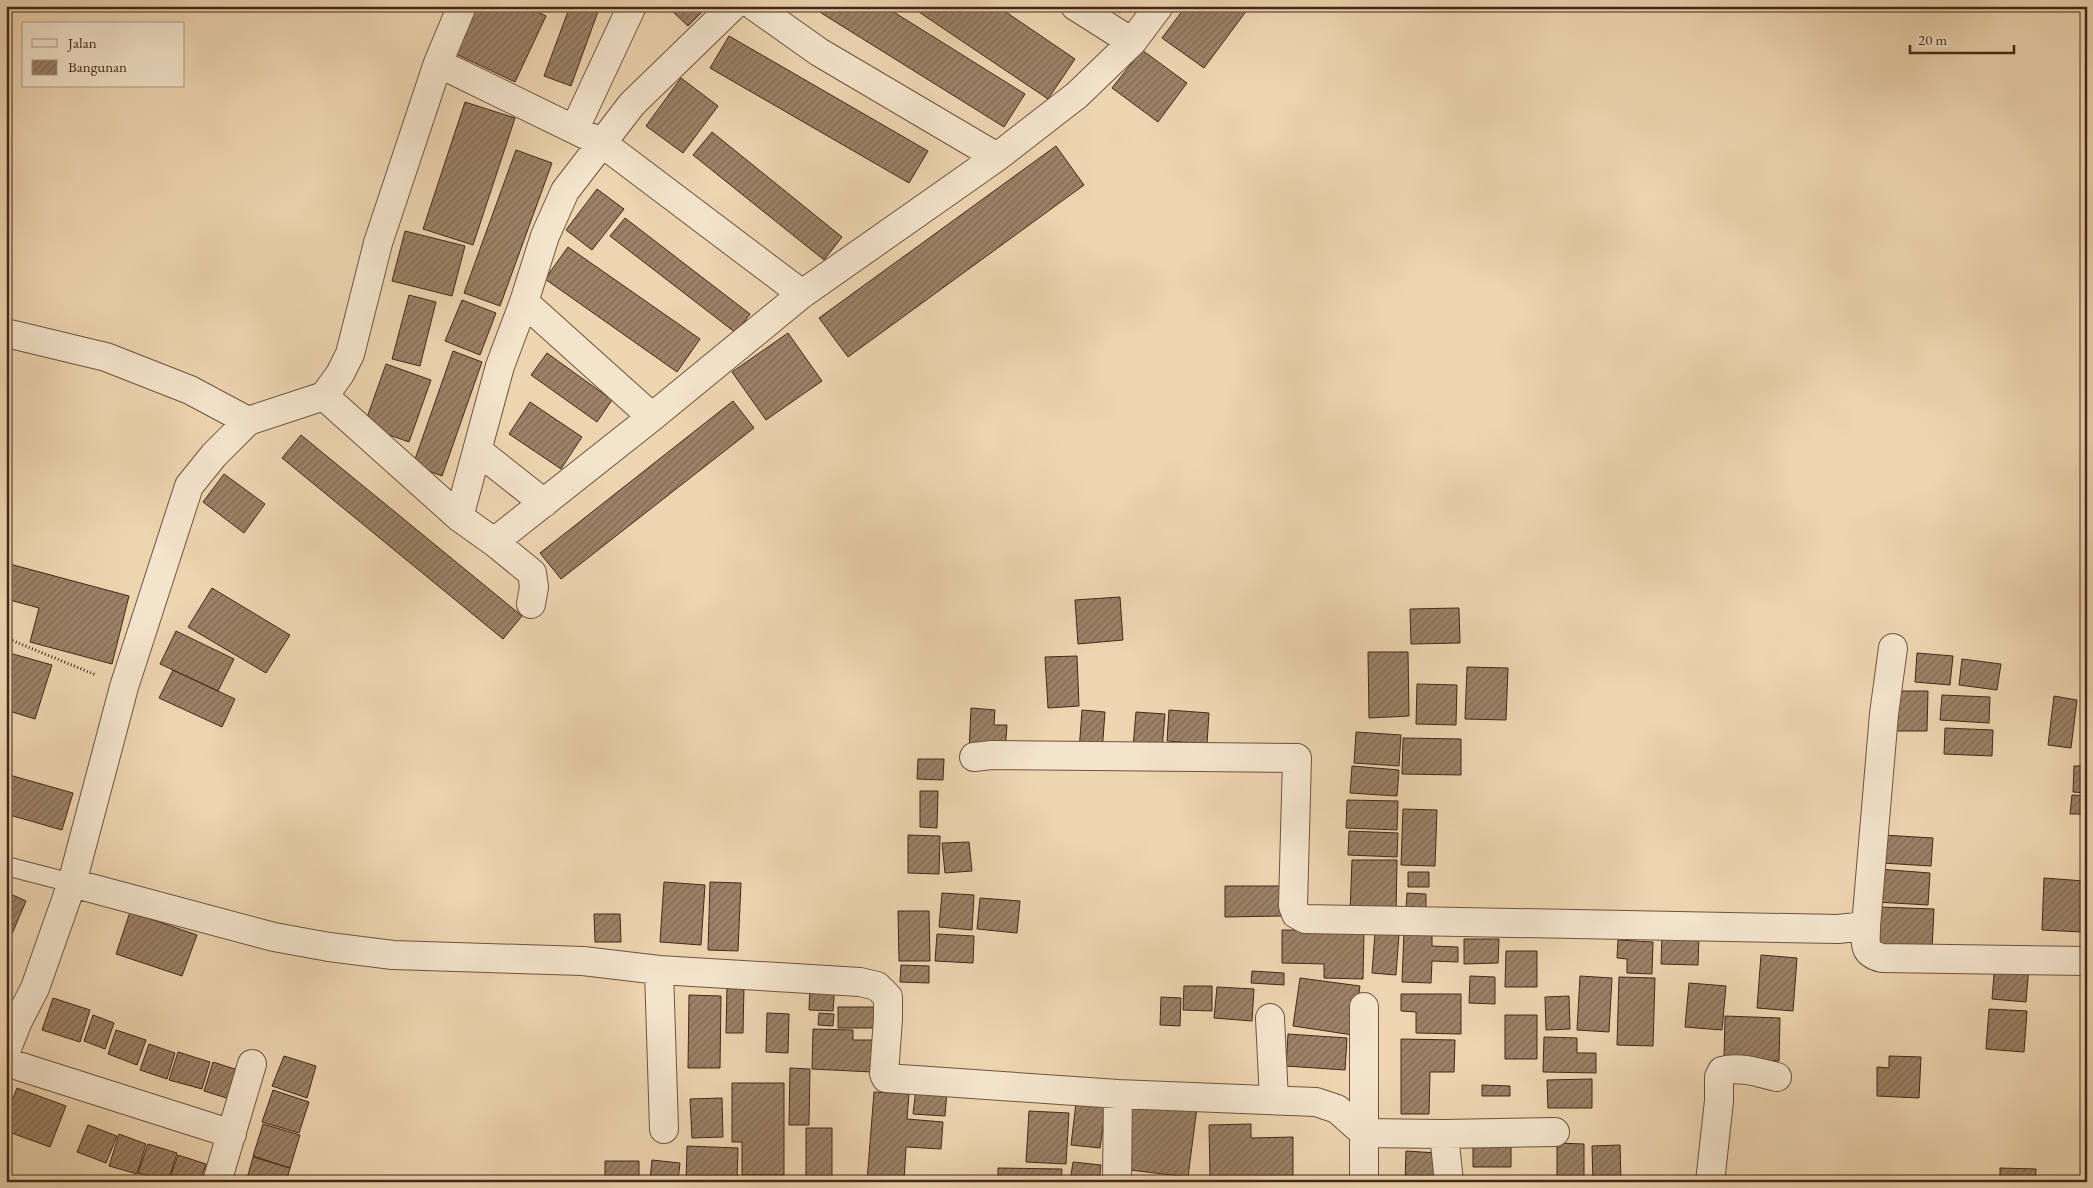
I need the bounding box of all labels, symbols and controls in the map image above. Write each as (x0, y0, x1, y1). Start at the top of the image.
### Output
legend (22, 22, 185, 88)
scale bar (1910, 22, 2014, 54)
text: 20 m (1918, 30, 1947, 49)
text: Jalan (66, 33, 97, 52)
text: Bangunan (68, 57, 127, 76)

